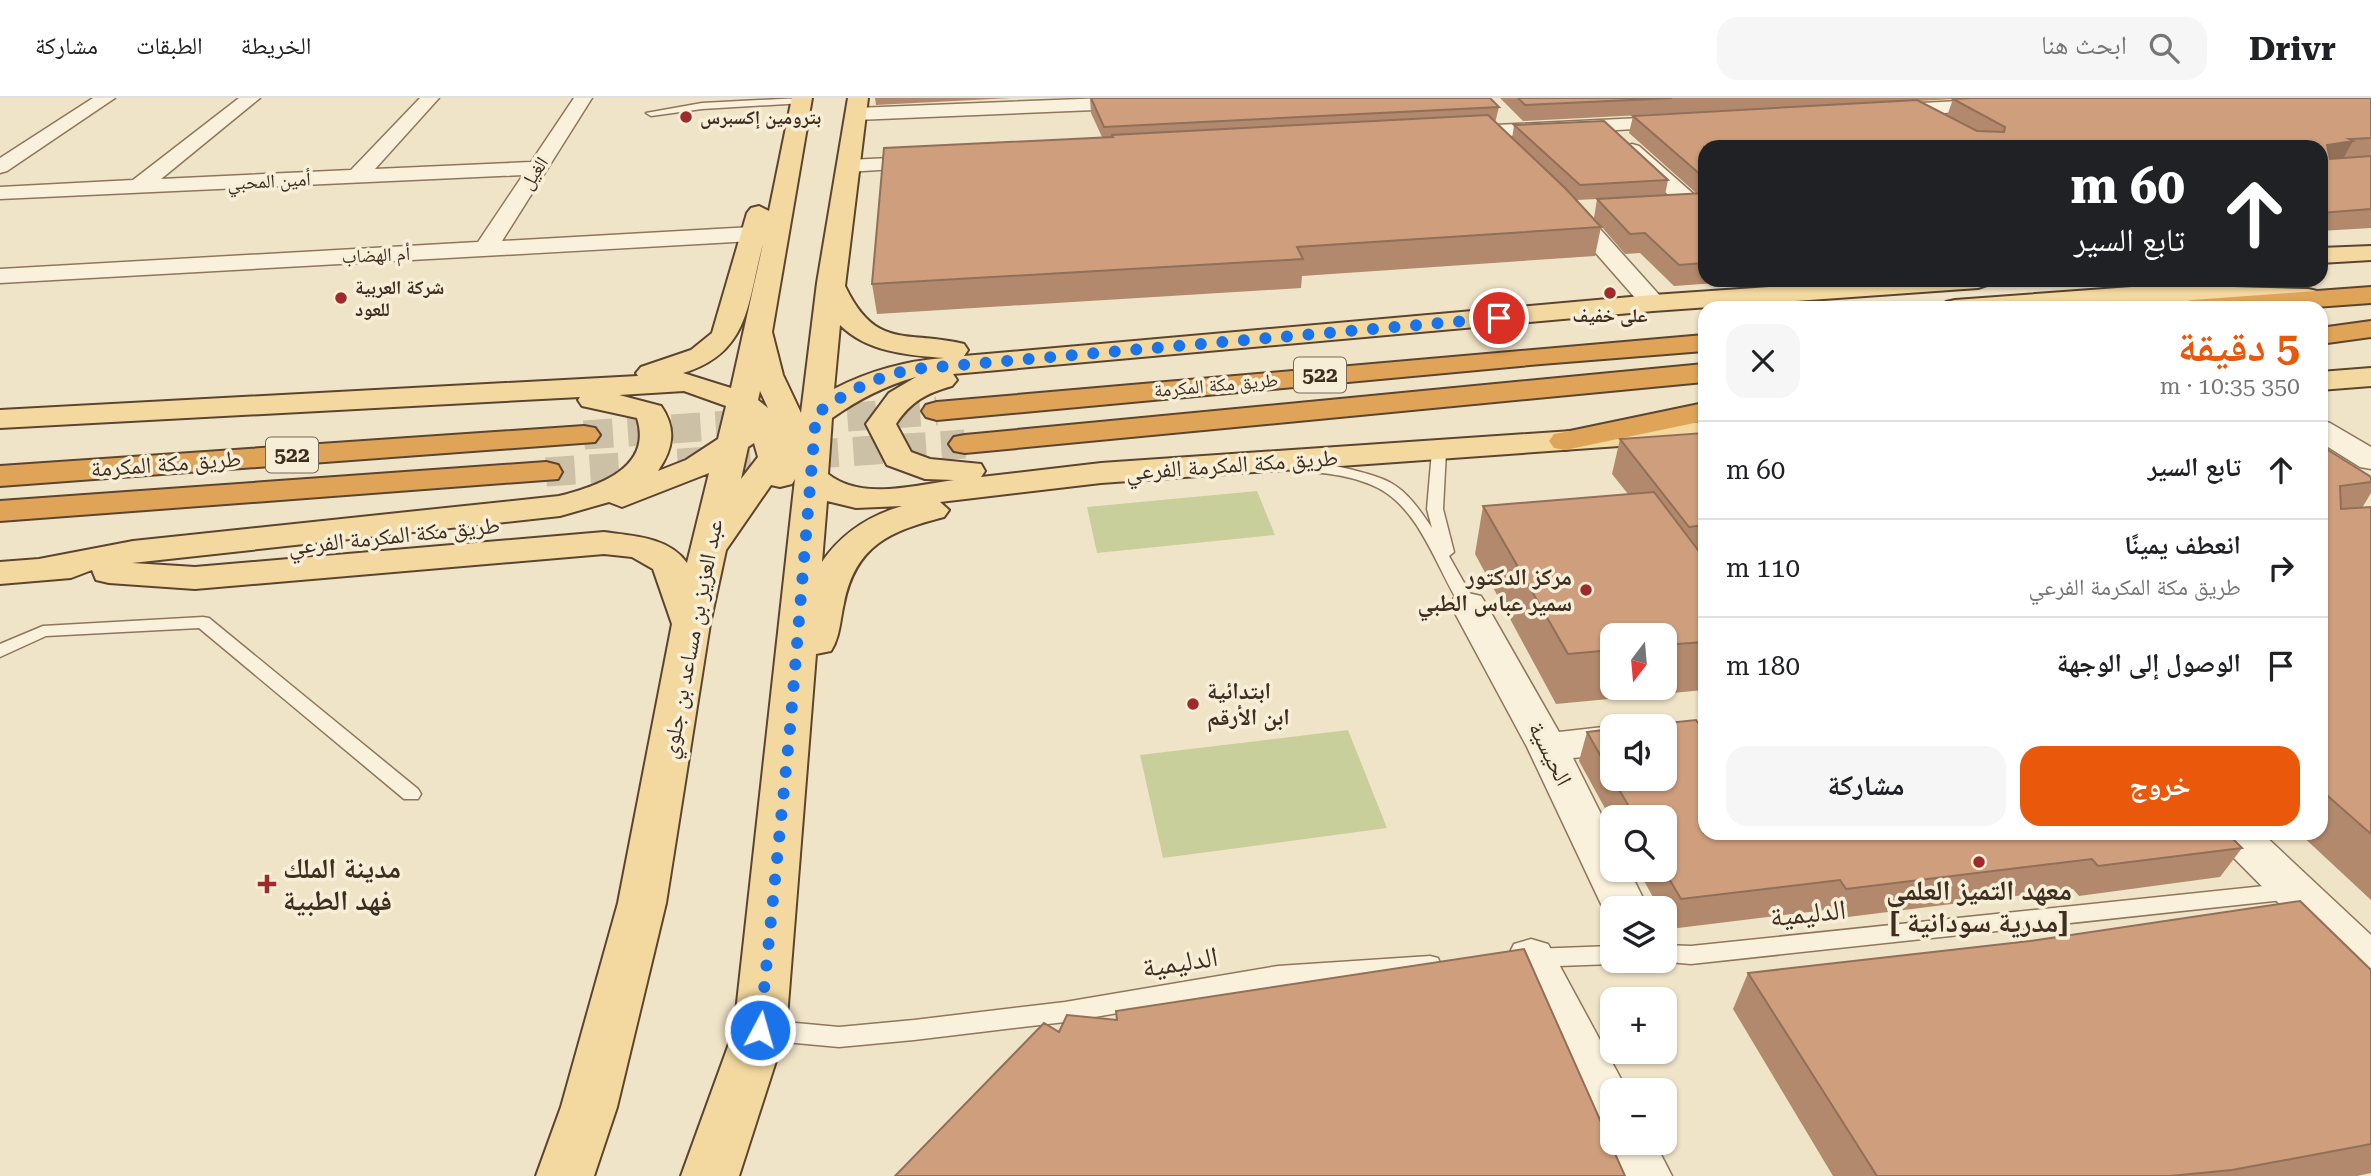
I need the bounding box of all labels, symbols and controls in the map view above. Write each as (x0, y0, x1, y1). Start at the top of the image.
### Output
search box (1717, 17, 2207, 80)
icon: search (2145, 29, 2183, 67)
text: Drivr (2249, 29, 2336, 68)
text: ابحث هنا (2041, 30, 2127, 60)
text: مشاركة (35, 32, 98, 60)
text: الطبقات (136, 32, 203, 60)
text: الخريطة (241, 32, 311, 60)
place label: بترومين إكسبرس (700, 106, 821, 130)
marker: بترومين إكسبرس (678, 109, 694, 125)
street label: الغيل (515, 152, 553, 194)
text: 60 m (2070, 158, 2185, 215)
street label: أمين المحبي (227, 167, 312, 198)
icon: ahead (2209, 168, 2300, 259)
text: تابع السير (2074, 221, 2185, 259)
street label: أم الهضاب (341, 242, 411, 270)
place label: شركة العربية للعود (355, 276, 444, 321)
marker: على خفيف (1602, 285, 1618, 301)
pin (1469, 288, 1529, 348)
marker: شركة العربية للعود (333, 290, 349, 306)
icon: arrive (1480, 299, 1518, 337)
place label: على خفيف (1572, 304, 1648, 327)
text: 5 دقيقة (2178, 322, 2300, 371)
button: close (1726, 324, 1800, 398)
road number: 522 (1294, 358, 1346, 392)
street label: طريق مكة المكرمة (1153, 368, 1279, 402)
text: 350 m · 10:35 (2160, 373, 2300, 400)
road number: 522 (266, 438, 318, 472)
street label: طريق مكة المكرمة الفرعي (1125, 444, 1339, 491)
street label: طريق مكة المكرمة (90, 445, 242, 483)
icon: ahead (2262, 451, 2300, 489)
text: تابع السير (2148, 452, 2241, 482)
text: 60 m (1726, 455, 1785, 485)
street label: طريق مكة المكرمة الفرعي (287, 511, 502, 565)
street label: عبد العزيز بن مساعد بن جلوي (656, 517, 733, 762)
text: انعطف يمينًا (2124, 530, 2241, 560)
icon: right (2262, 549, 2300, 587)
text: 110 m (1726, 553, 1800, 583)
place label: مركز الدكتور سمير عباس الطبي (1417, 564, 1572, 621)
text: طريق مكة المكرمة الفرعي (2028, 574, 2241, 601)
marker: مركز الدكتور سمير عباس الطبي (1578, 582, 1594, 598)
north arrow (1600, 623, 1676, 700)
map controls (1600, 623, 1677, 1155)
icon: arrive (2262, 647, 2300, 685)
text: الوصول إلى الوجهة (2057, 648, 2241, 678)
text: 180 m (1726, 651, 1800, 681)
place label: ابتدائية ابن الأرقم (1207, 678, 1290, 733)
marker: ابتدائية ابن الأرقم (1185, 696, 1201, 712)
button: sound (1600, 714, 1677, 791)
street label: الحيسية (1523, 718, 1577, 790)
button: مشاركة (1726, 746, 2006, 826)
button: خروج (2020, 746, 2300, 826)
button: search (1600, 805, 1677, 882)
place label: مدينة الملك فهد الطبية (283, 852, 401, 917)
marker: معهد التميز العلمي [ مدرية سودانية] (1971, 854, 1987, 870)
marker: مدينة الملك فهد الطبية (257, 874, 277, 894)
place label: معهد التميز العلمي [ مدرية سودانية] (1886, 874, 2072, 939)
street label: الدليمية (1768, 893, 1848, 933)
button: layers (1600, 896, 1677, 973)
street label: الدليمية (1140, 940, 1220, 984)
button: + (1600, 987, 1677, 1064)
position arrow (723, 993, 797, 1067)
button: − (1600, 1078, 1677, 1155)

